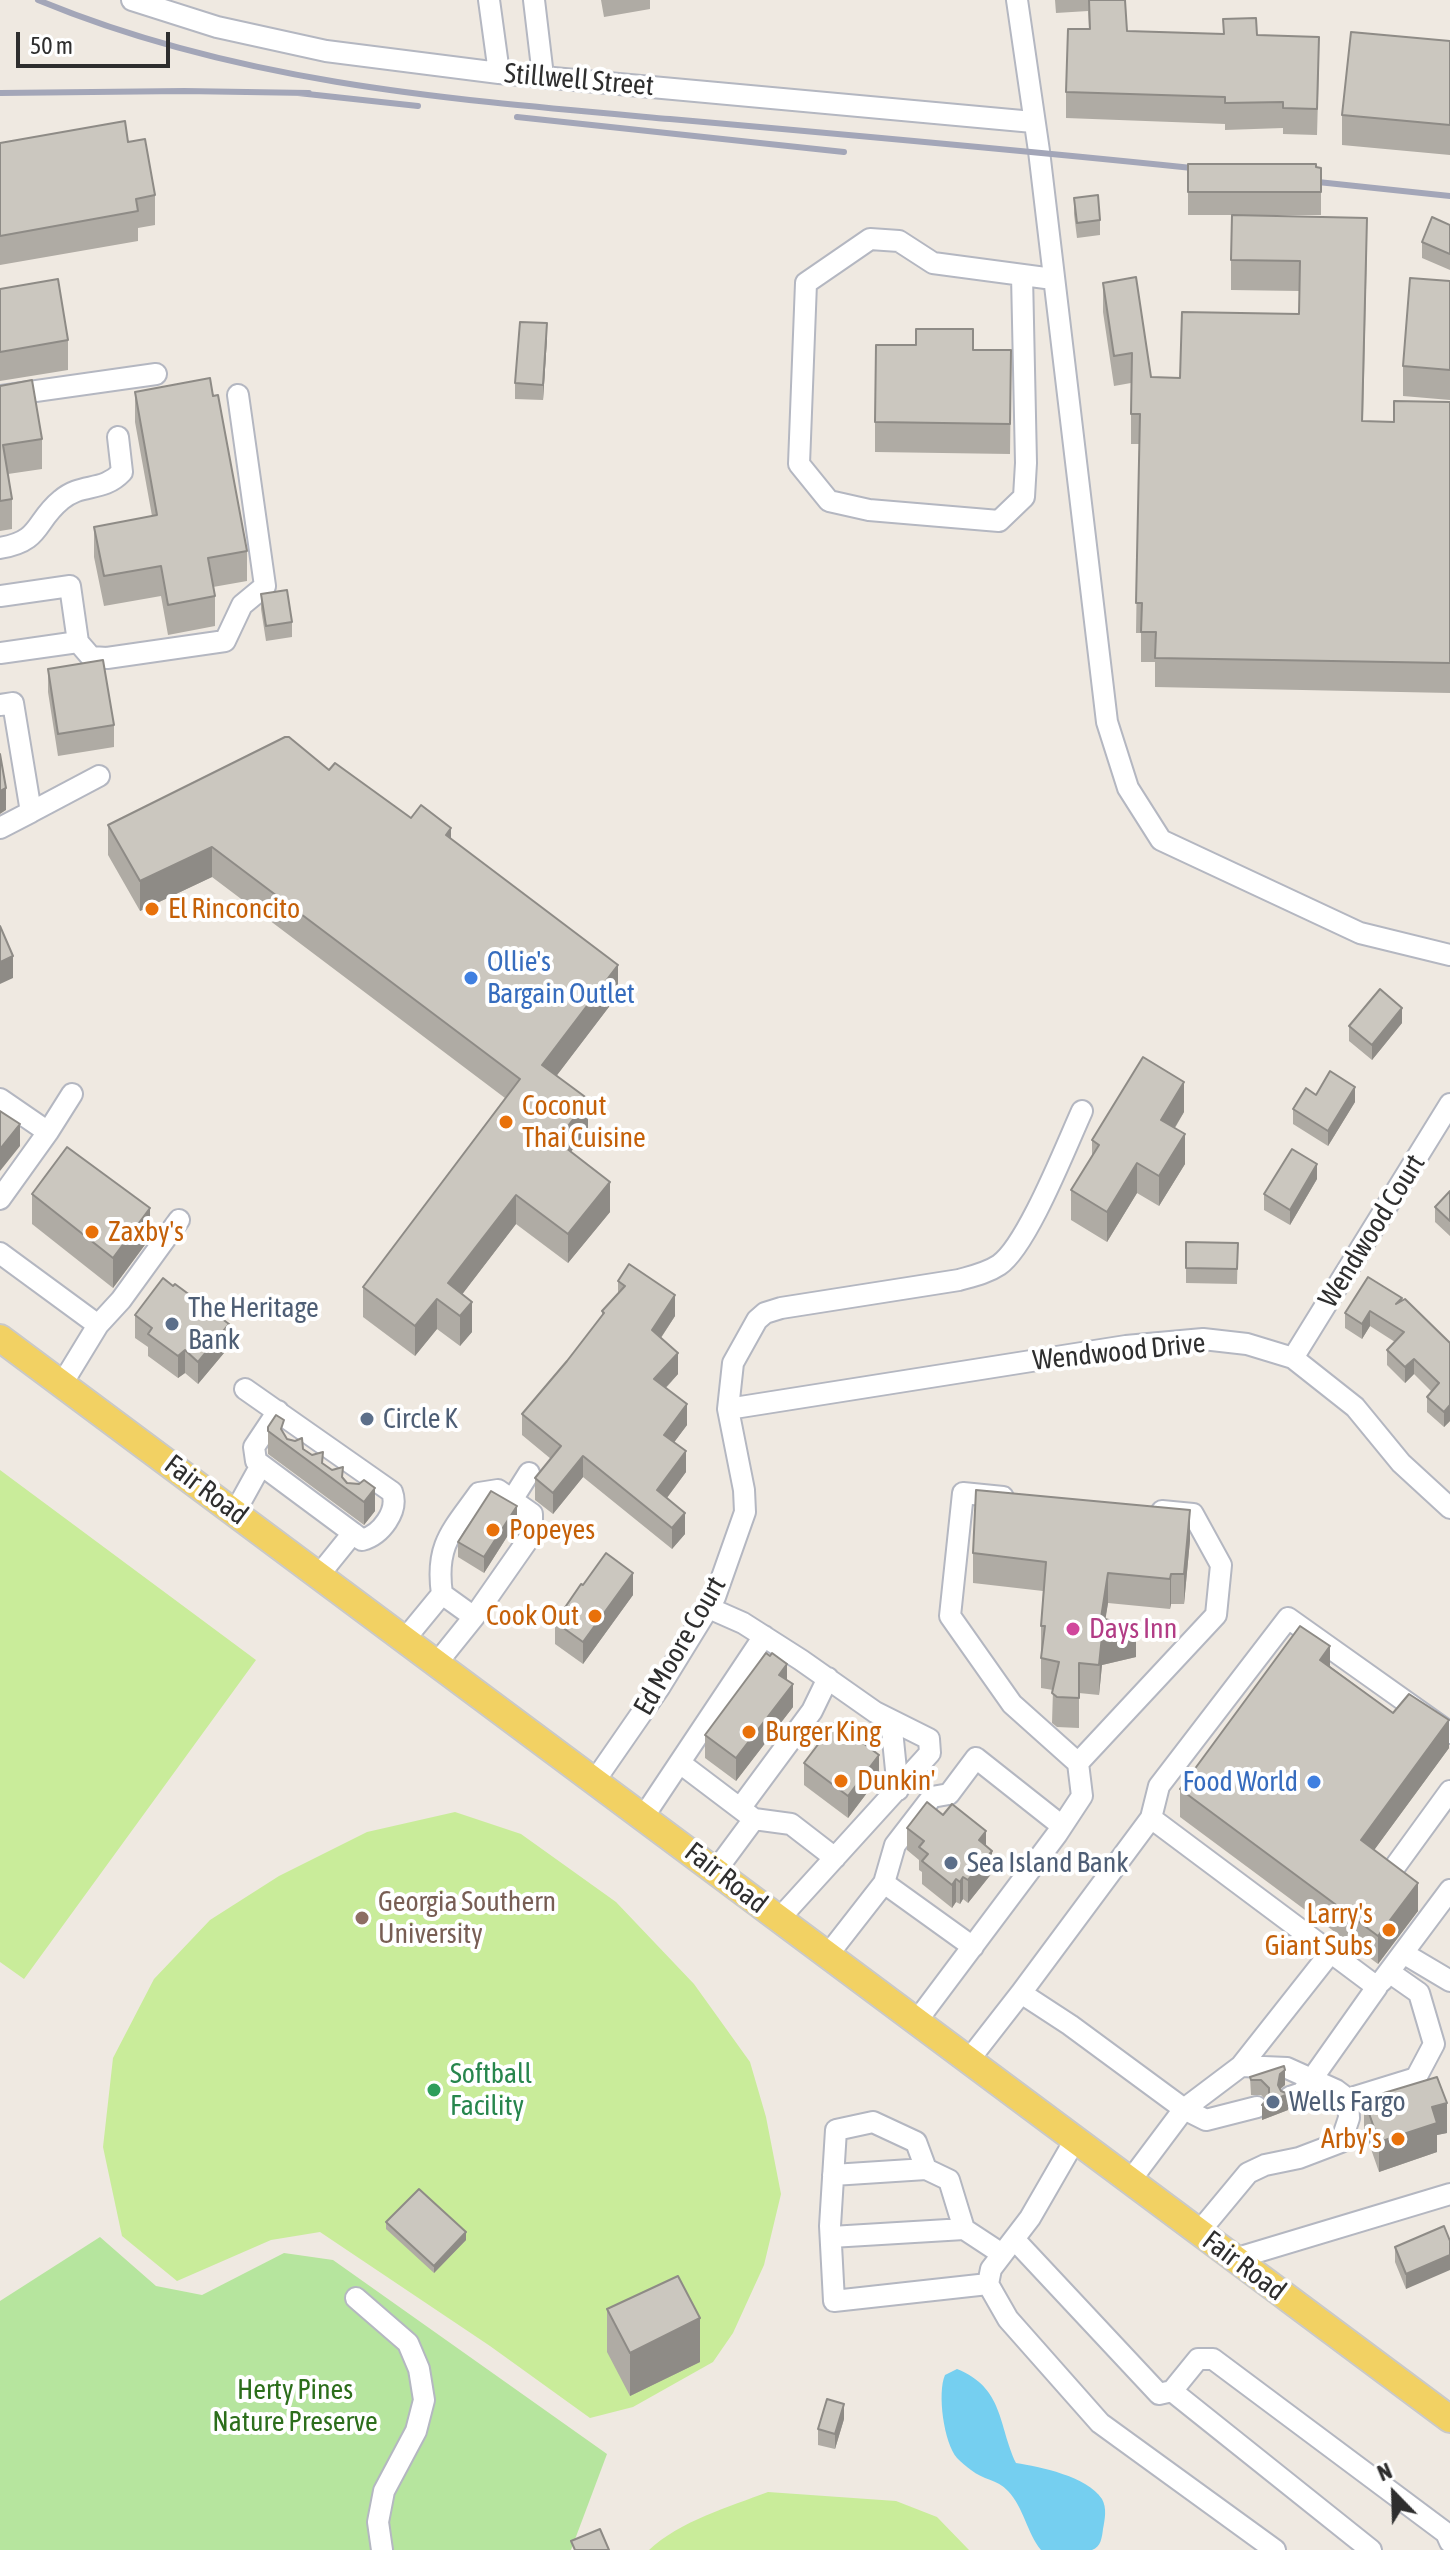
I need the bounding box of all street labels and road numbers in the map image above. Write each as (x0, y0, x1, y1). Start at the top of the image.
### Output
street label: Stillwell Street (503, 57, 655, 103)
street label: Wendwood Court (1312, 1148, 1432, 1314)
street label: Wendwood Drive (1031, 1326, 1207, 1378)
street label: Fair Road (158, 1448, 254, 1532)
street label: Ed Moore Court (627, 1571, 733, 1721)
street label: Fair Road (678, 1835, 774, 1921)
street label: Fair Road (1196, 2224, 1292, 2308)

